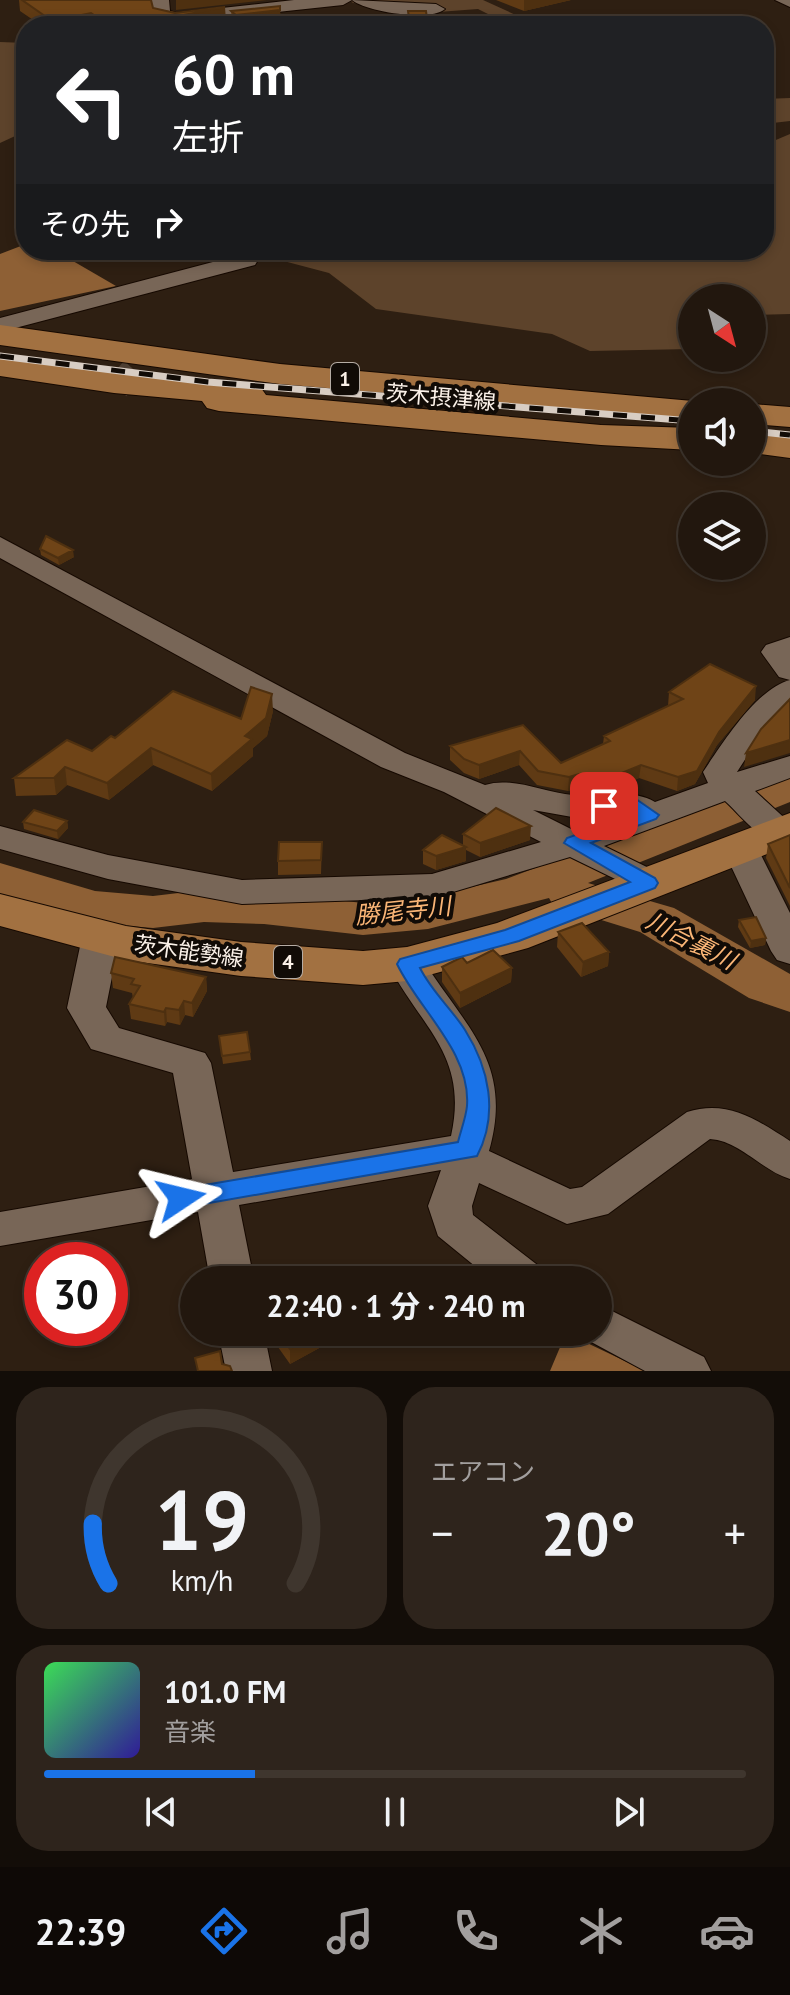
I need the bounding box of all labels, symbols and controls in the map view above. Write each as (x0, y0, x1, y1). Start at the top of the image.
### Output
text: 60 m (172, 38, 295, 110)
icon: left (40, 48, 144, 152)
text: 左折 (172, 113, 244, 160)
icon: right (146, 200, 190, 244)
text: その先 (40, 204, 130, 243)
north arrow (678, 284, 766, 372)
map controls (678, 284, 766, 580)
road number: 1 (331, 363, 359, 395)
street label: 茨木摂津線 (385, 378, 497, 416)
button: sound (678, 388, 766, 476)
button: layers (678, 492, 766, 580)
pin (570, 772, 638, 840)
icon: arrive (582, 784, 626, 828)
water label: 勝尾寺川 (354, 890, 455, 931)
water label: 川合裏川 (641, 905, 744, 978)
street label: 茨木能勢線 (133, 929, 245, 973)
road number: 4 (274, 946, 302, 978)
position arrow (139, 1156, 223, 1240)
speed limit sign: 30 (24, 1242, 128, 1346)
text: 22:40 · 1 分 · 240 m (266, 1286, 526, 1325)
text: エアコン (431, 1455, 535, 1488)
text: 19 (154, 1465, 249, 1573)
text: 20° (541, 1494, 636, 1572)
text: − (431, 1504, 453, 1561)
text: + (724, 1504, 746, 1561)
text: km/h (170, 1562, 233, 1599)
text: 101.0 FM (164, 1672, 286, 1711)
text: 音楽 (164, 1715, 216, 1748)
icon: previous (139, 1790, 183, 1834)
icon: pause (373, 1790, 417, 1834)
icon: next (607, 1790, 651, 1834)
icon: directions (196, 1903, 252, 1959)
icon: music (322, 1903, 378, 1959)
icon: phone (448, 1903, 504, 1959)
icon: climate (573, 1903, 629, 1959)
icon: car (699, 1903, 755, 1959)
text: 22:39 (35, 1908, 126, 1955)

